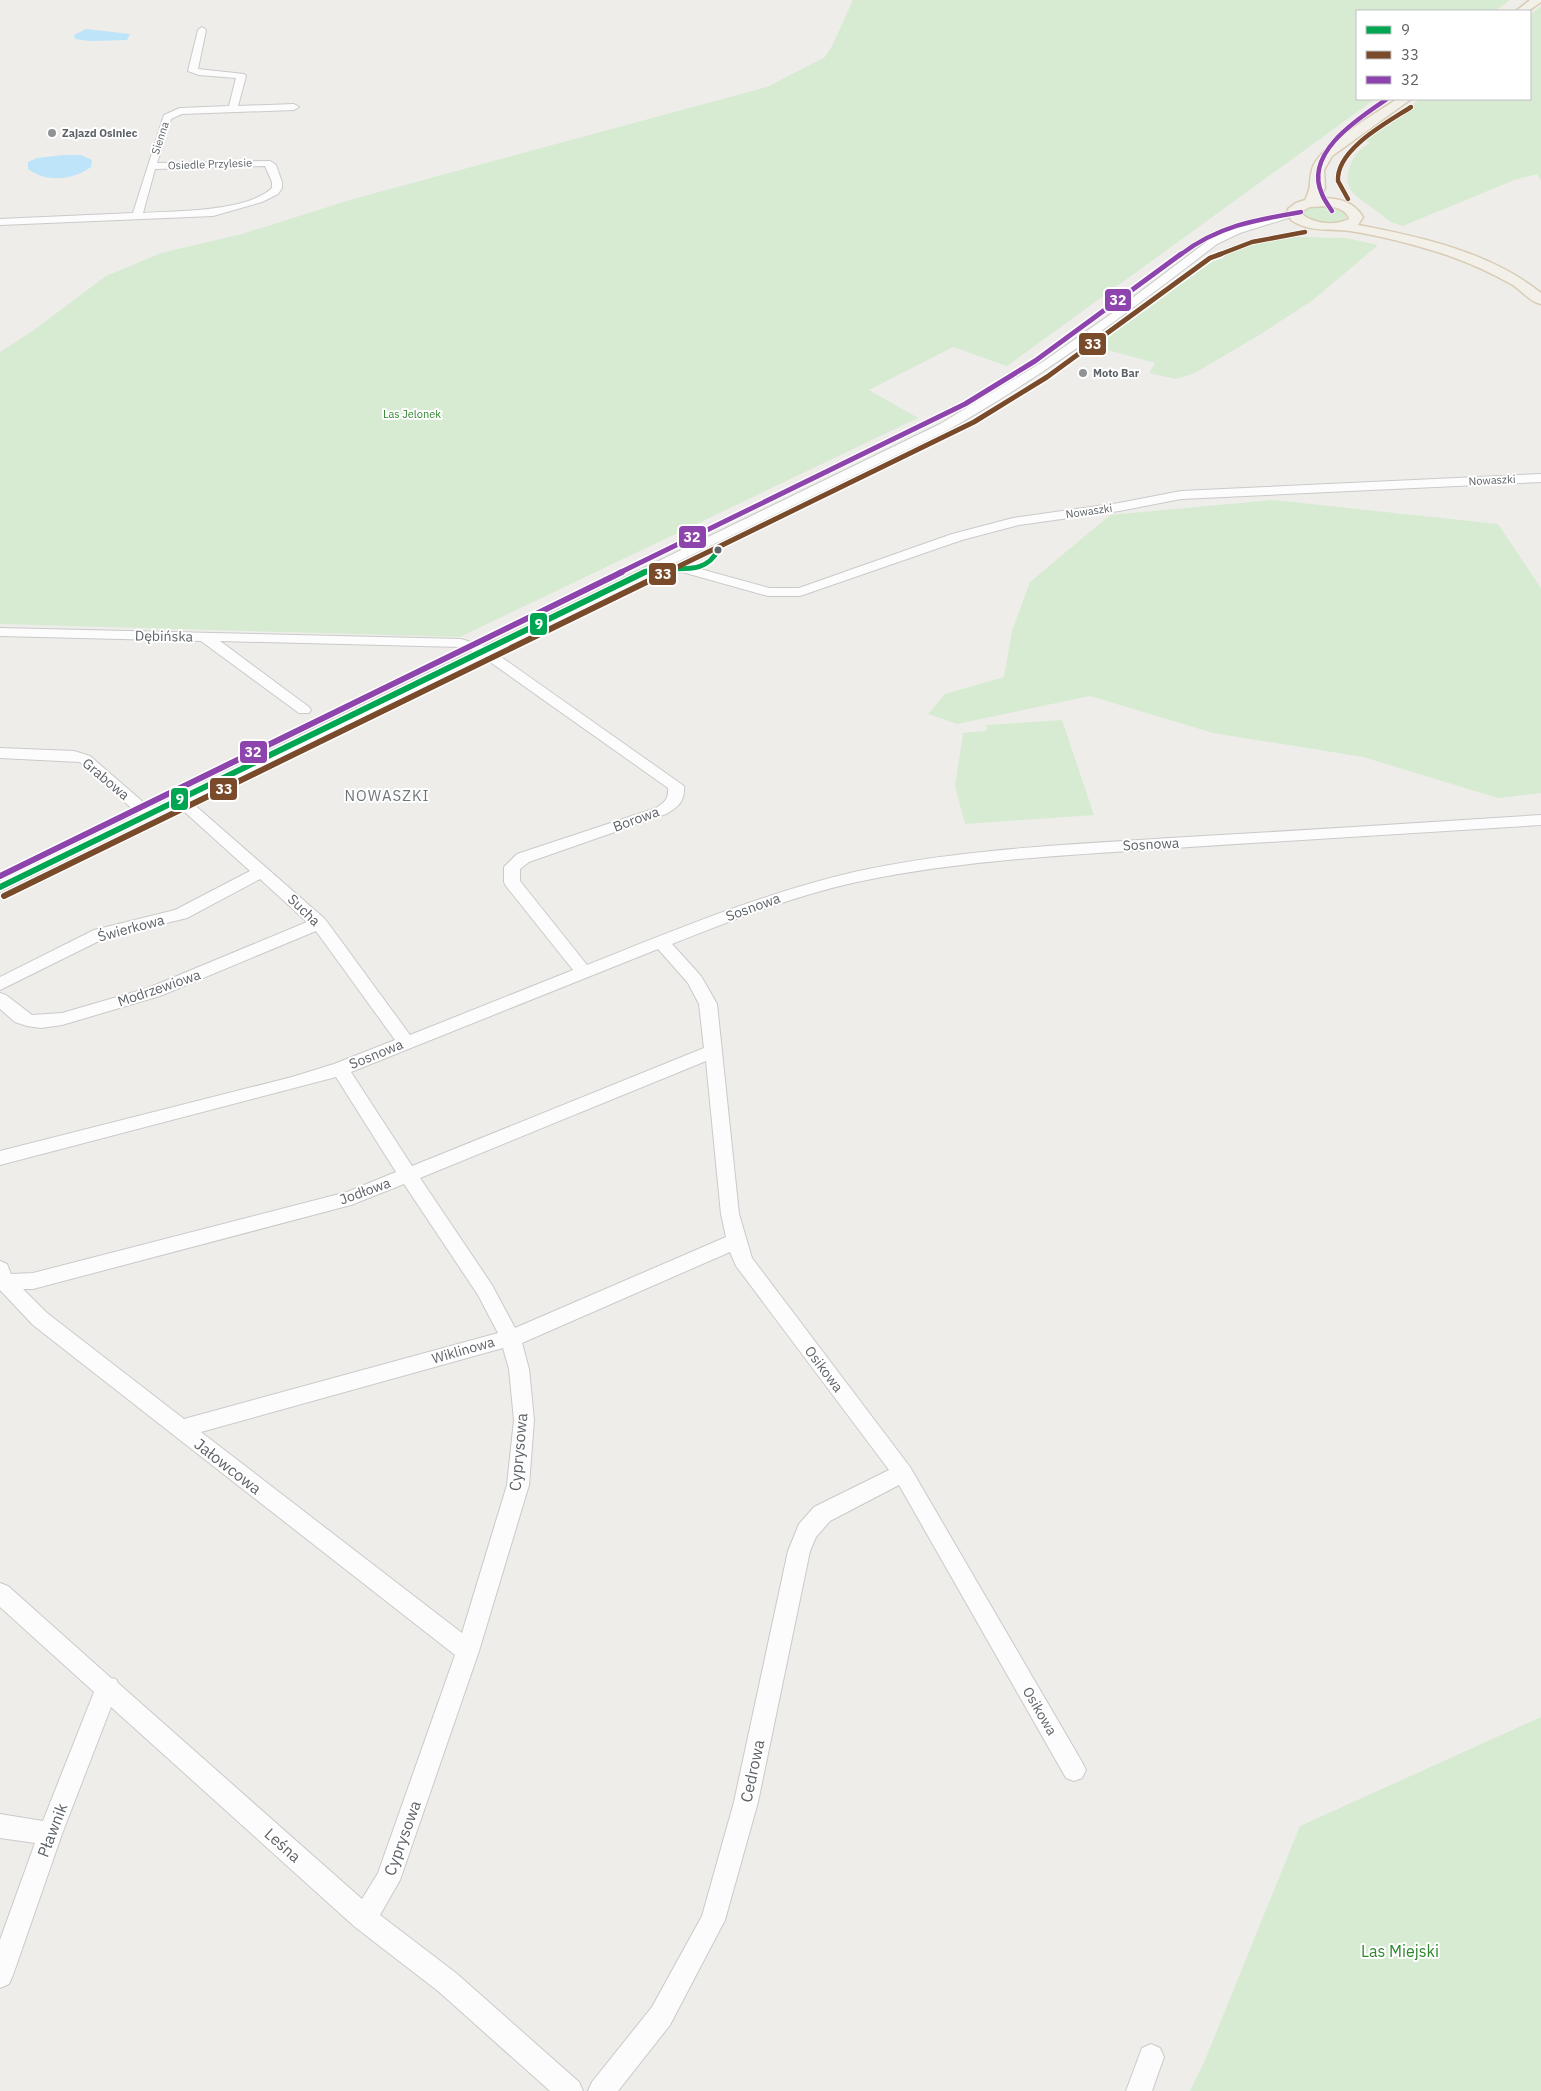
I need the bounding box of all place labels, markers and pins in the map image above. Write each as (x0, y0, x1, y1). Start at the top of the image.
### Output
place label: Zajazd Osiniec (62, 126, 138, 140)
marker: Zajazd Osiniec (46, 127, 58, 139)
place label: Moto Bar (1093, 366, 1140, 380)
marker: Moto Bar (1077, 367, 1089, 379)
unlabelled marker (713, 545, 723, 555)

